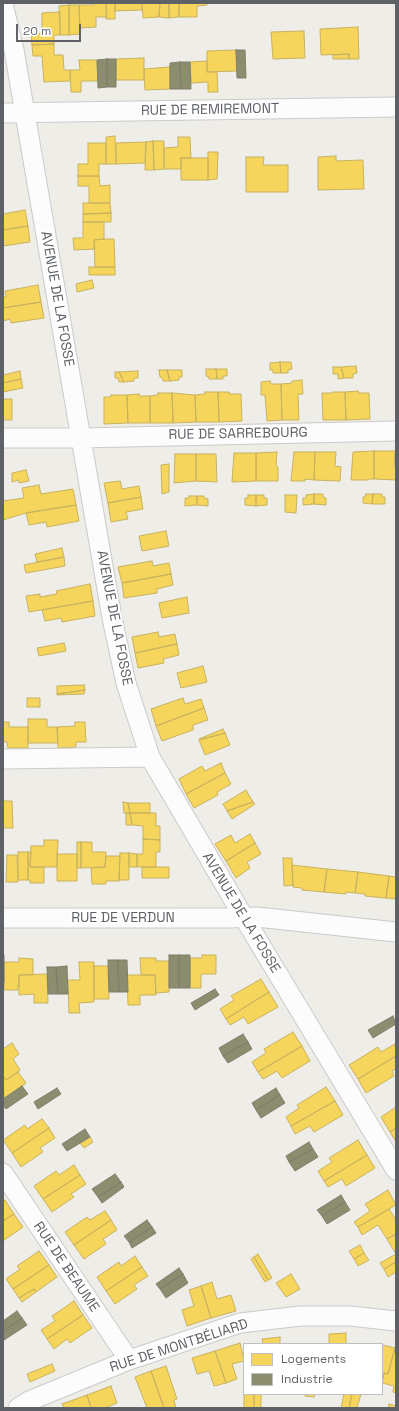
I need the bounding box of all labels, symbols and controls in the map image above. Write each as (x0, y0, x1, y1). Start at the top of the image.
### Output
scale bar (18, 16, 83, 42)
text: 20 m (23, 23, 51, 39)
street label: RUE DE REMIREMONT (141, 100, 279, 120)
street label: AVENUE DE LA FOSSE (37, 230, 77, 368)
street label: RUE DE SARREBOURG (168, 424, 308, 444)
street label: AVENUE DE LA FOSSE (93, 549, 135, 687)
street label: AVENUE DE LA FOSSE (198, 850, 284, 976)
street label: RUE DE VERDUN (71, 910, 175, 926)
street label: RUE DE BEAUME (30, 1219, 102, 1315)
street label: RUE DE MONTBÉLIARD (108, 1316, 250, 1376)
legend (243, 1343, 383, 1395)
text: Logements (281, 1351, 346, 1367)
text: Industrie (281, 1371, 333, 1387)

